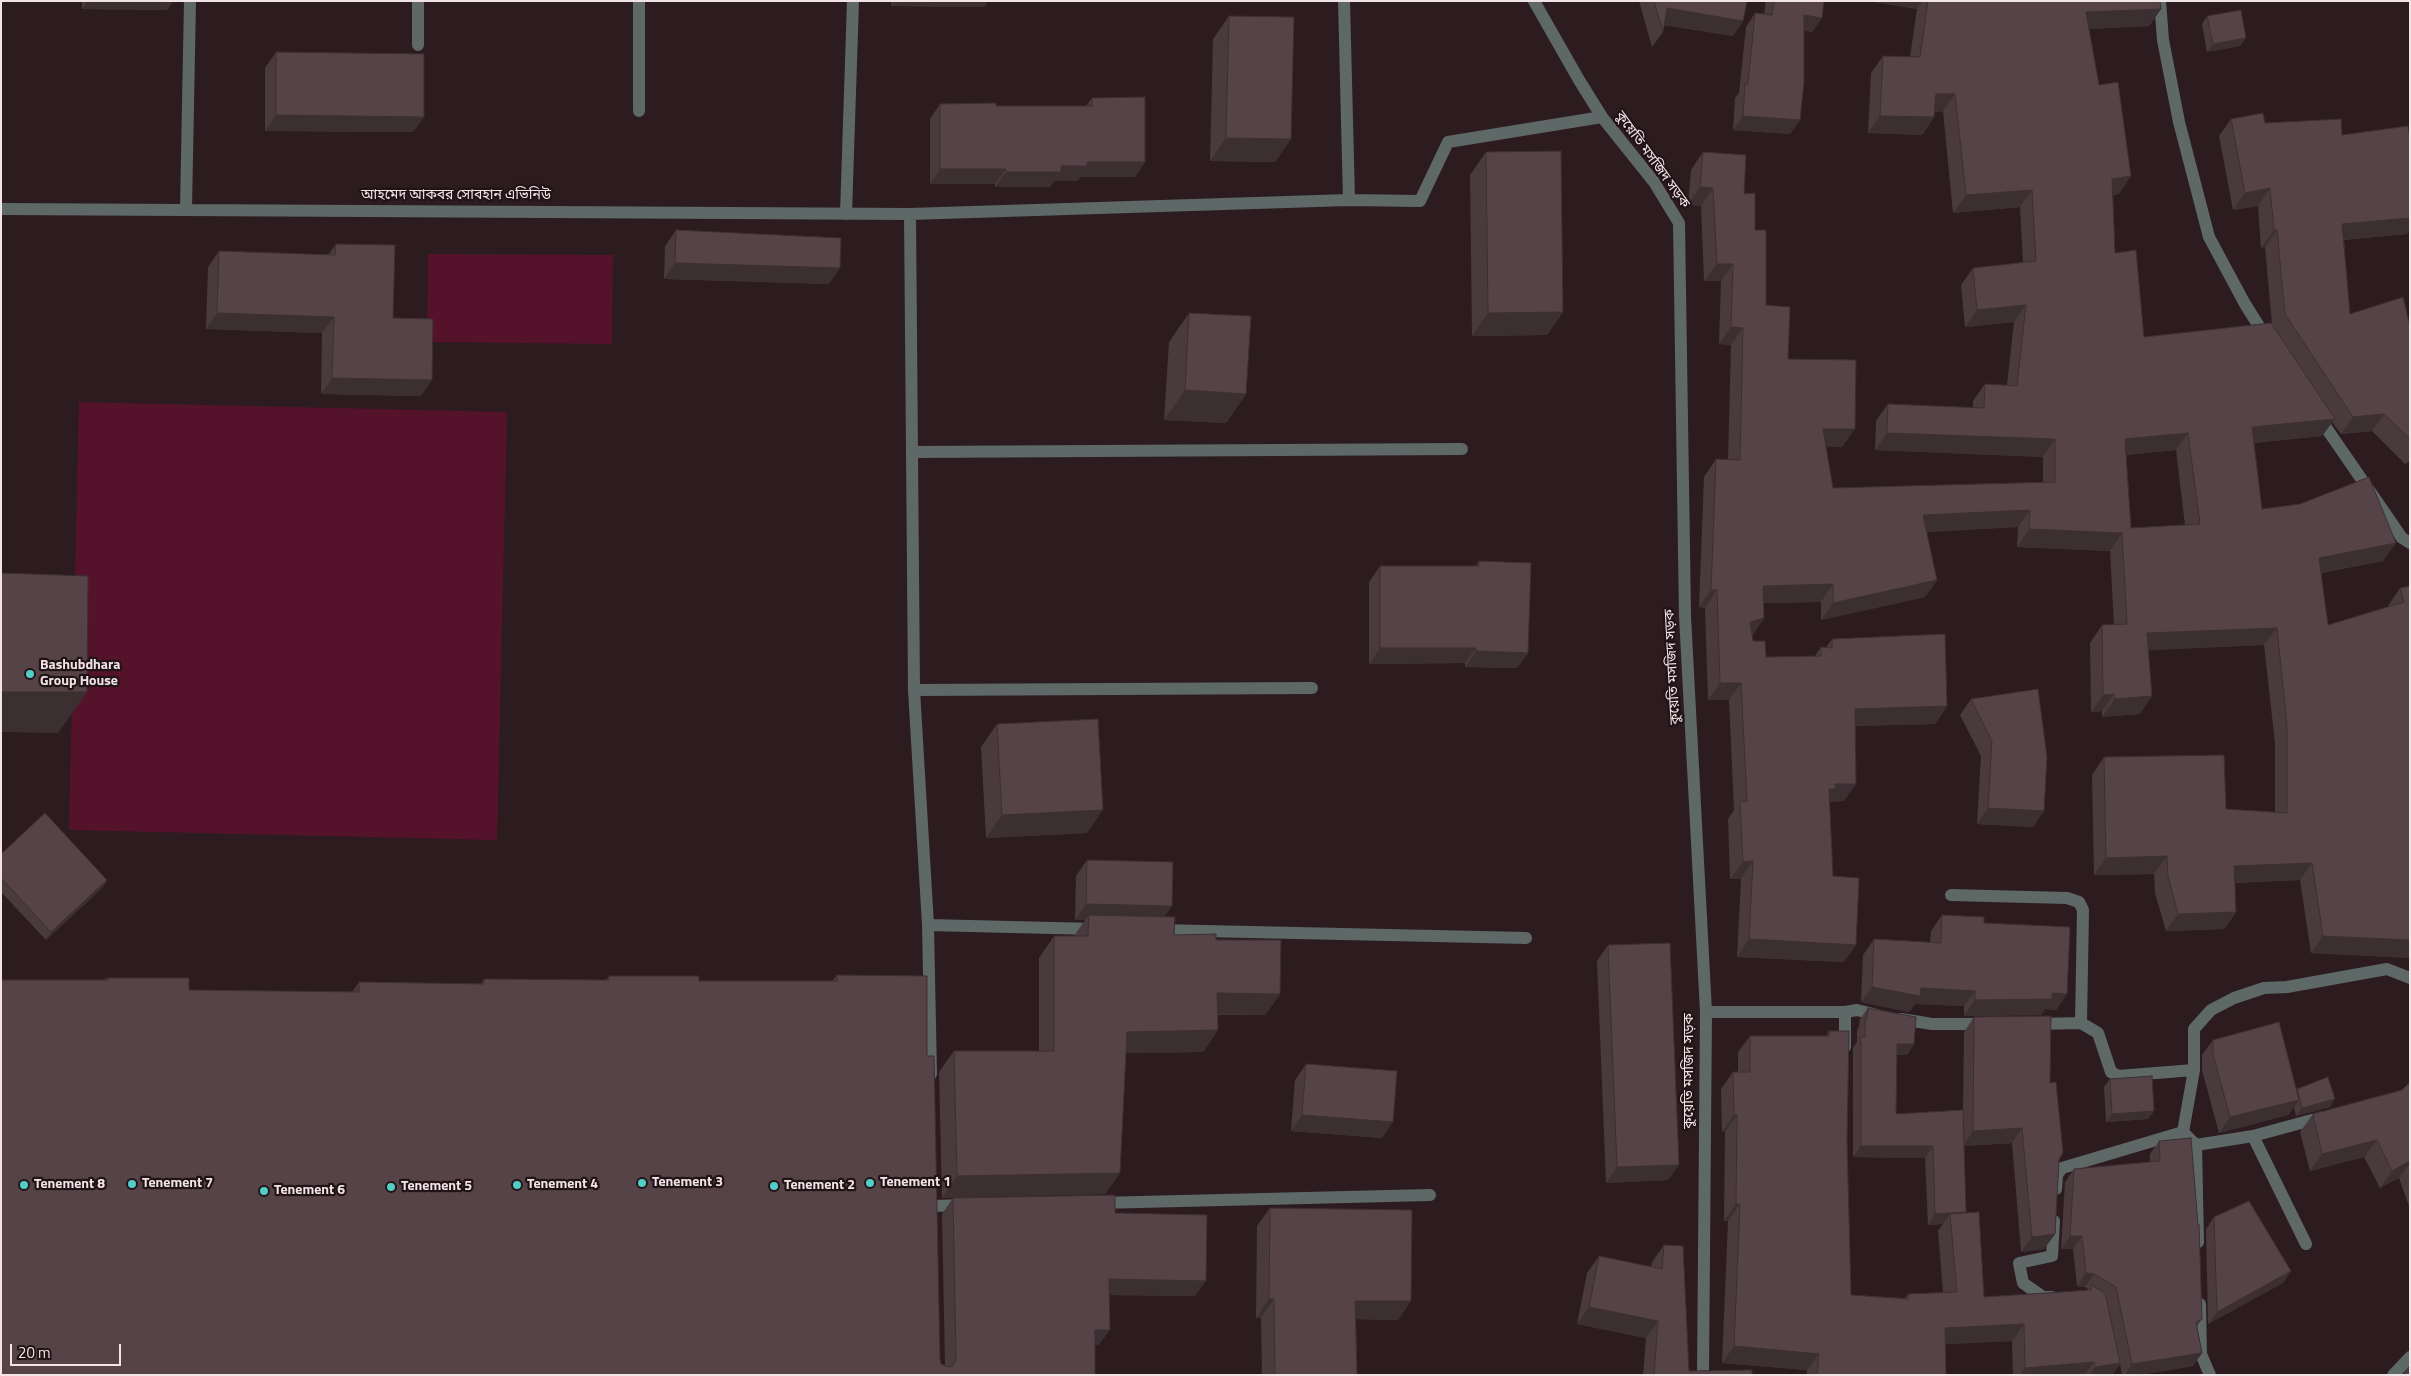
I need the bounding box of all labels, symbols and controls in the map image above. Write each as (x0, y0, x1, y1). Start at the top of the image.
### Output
street label: কুয়েতি মসজিদ সড়ক (1611, 108, 1693, 212)
street label: আহমেদ আকবর সোবহান এভিনিউ (361, 188, 551, 204)
street label: কুয়েতি মসজিদ সড়ক (1662, 609, 1684, 725)
place label: Bashubdhara Group House (40, 658, 120, 690)
marker: Bashubdhara Group House (24, 668, 36, 680)
street label: কুয়েতি মসজিদ সড়ক (1682, 1013, 1698, 1129)
place label: Tenement 3 (652, 1175, 723, 1191)
place label: Tenement 1 (880, 1175, 951, 1191)
place label: Tenement 7 (142, 1176, 213, 1192)
place label: Tenement 8 (34, 1177, 105, 1193)
place label: Tenement 4 (527, 1177, 598, 1193)
marker: Tenement 3 (636, 1177, 648, 1189)
marker: Tenement 1 (864, 1177, 876, 1189)
marker: Tenement 7 (126, 1178, 138, 1190)
place label: Tenement 2 (784, 1178, 855, 1194)
marker: Tenement 8 (18, 1179, 30, 1191)
place label: Tenement 5 (401, 1179, 472, 1195)
marker: Tenement 4 (511, 1179, 523, 1191)
marker: Tenement 2 (768, 1180, 780, 1192)
marker: Tenement 5 (385, 1181, 397, 1193)
place label: Tenement 6 (274, 1183, 345, 1199)
marker: Tenement 6 (258, 1185, 270, 1197)
scale bar (12, 1334, 124, 1366)
text: 20 m (18, 1341, 51, 1364)

